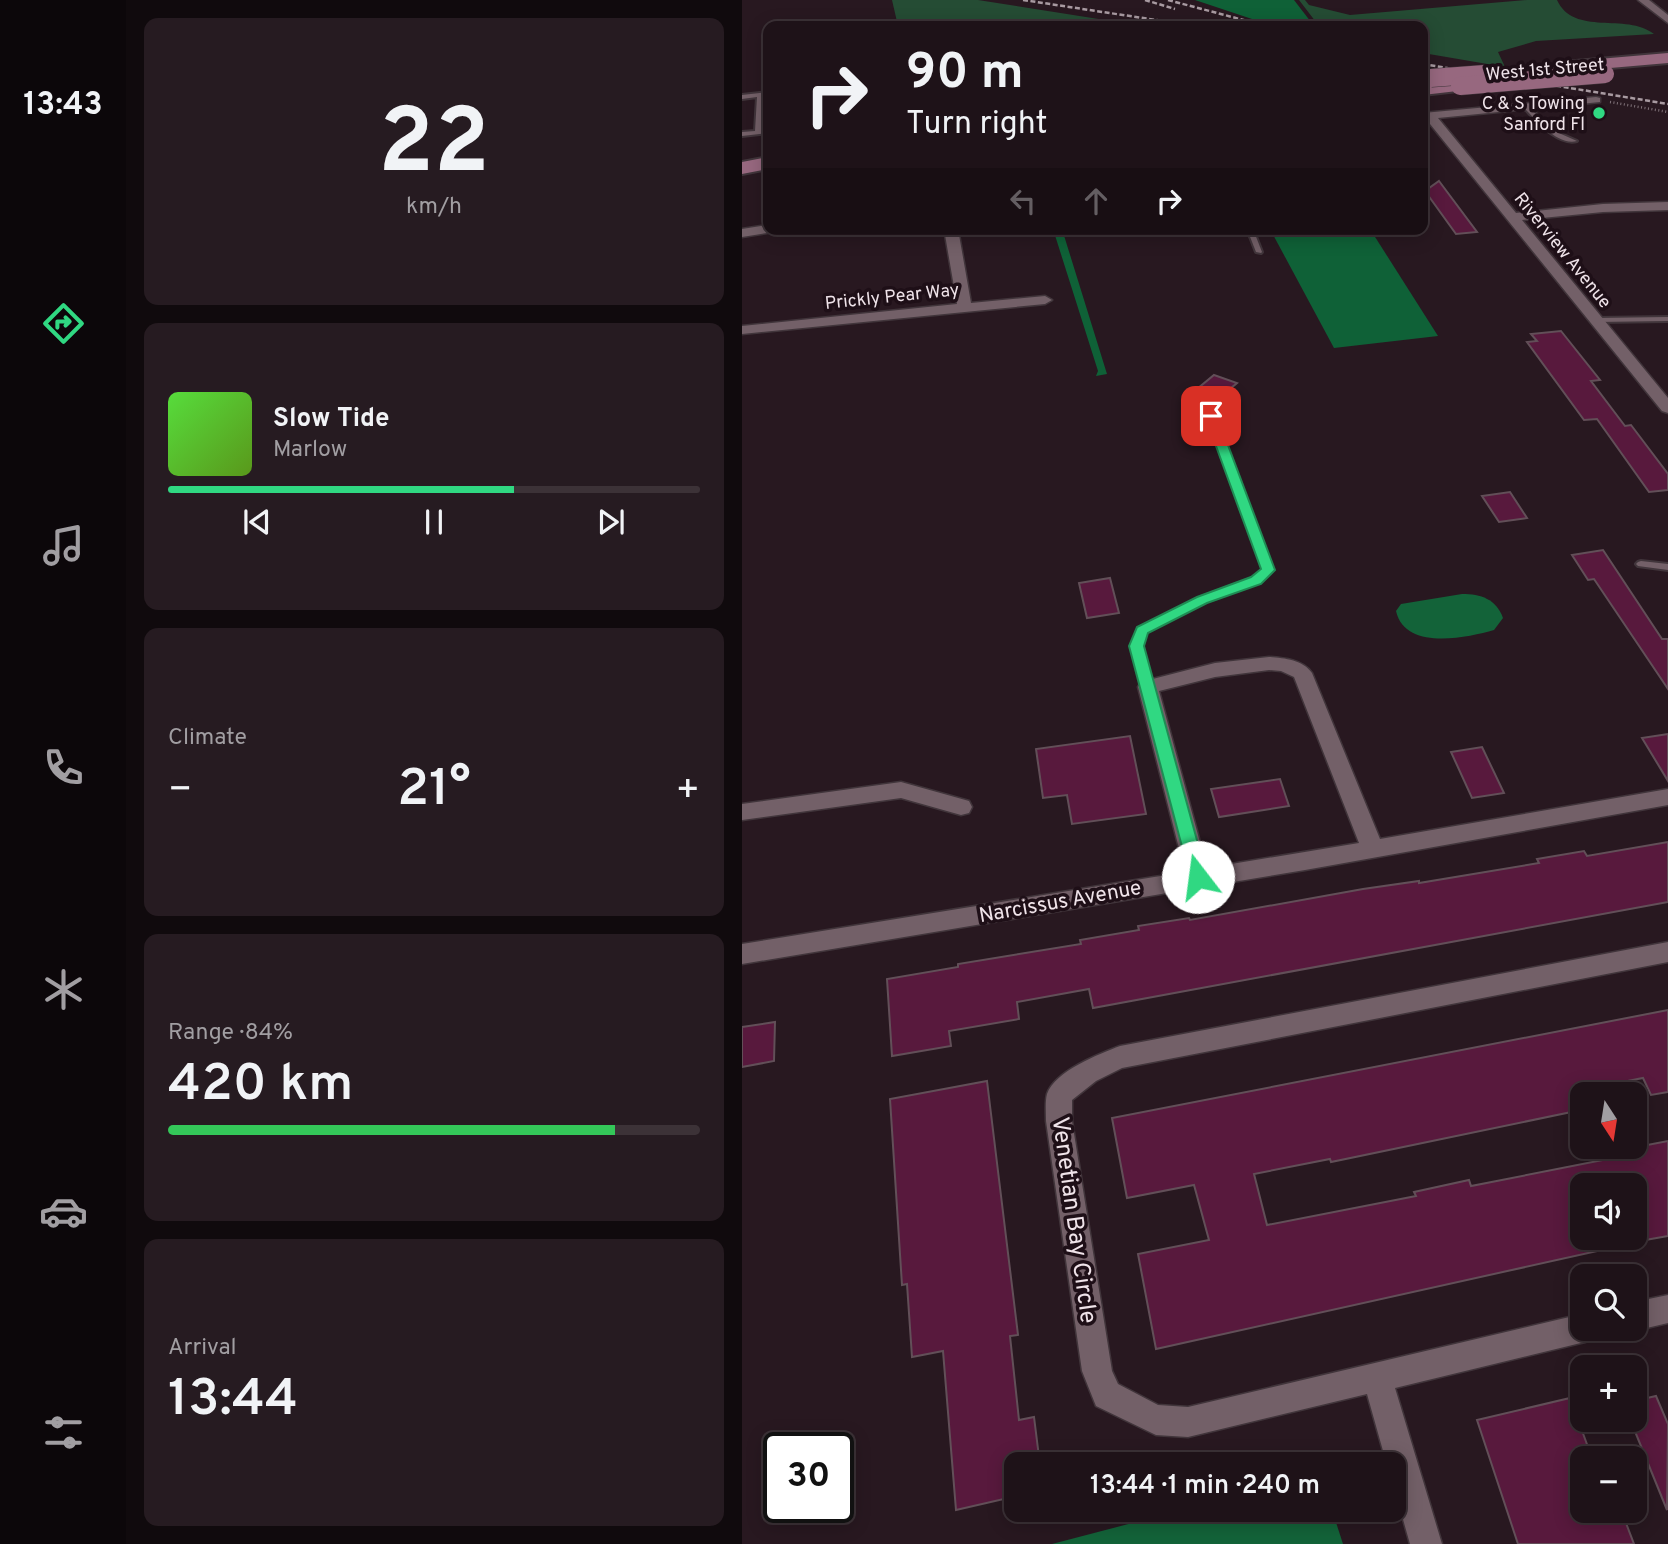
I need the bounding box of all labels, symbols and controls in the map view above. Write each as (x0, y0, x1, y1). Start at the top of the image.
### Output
text: 90 m (906, 44, 1024, 106)
icon: right (791, 49, 882, 140)
street label: West 1st Street (1485, 54, 1605, 87)
text: 13:43 (23, 86, 103, 126)
text: 22 (378, 90, 490, 205)
place label: C & S Towing Sanford Fl (1482, 93, 1585, 137)
text: Turn right (906, 105, 1048, 145)
marker: C & S Towing Sanford Fl (1591, 105, 1607, 121)
icon: left (1004, 182, 1042, 220)
icon: ahead (1077, 182, 1115, 220)
icon: right (1150, 182, 1188, 220)
street label: Riverview Avenue (1508, 188, 1616, 314)
text: km/h (406, 193, 462, 222)
street label: Prickly Pear Way (824, 279, 961, 316)
icon: directions (39, 299, 88, 348)
pin (1181, 386, 1241, 446)
icon: arrive (1192, 397, 1230, 435)
text: Slow Tide (273, 403, 390, 436)
text: Marlow (273, 436, 347, 465)
icon: previous (238, 503, 276, 541)
icon: pause (415, 503, 453, 541)
icon: next (592, 503, 630, 541)
icon: music (39, 521, 88, 570)
text: Climate (168, 724, 247, 753)
icon: phone (39, 743, 88, 792)
text: 21° (397, 758, 471, 824)
text: − (168, 767, 193, 816)
text: + (675, 767, 700, 816)
position arrow (1161, 840, 1235, 914)
street label: Narcissus Avenue (977, 875, 1144, 930)
icon: climate (39, 965, 88, 1014)
text: Range · 84% (168, 1019, 293, 1048)
text: 420 km (168, 1053, 353, 1119)
north arrow (1570, 1082, 1647, 1158)
map controls (1570, 1082, 1647, 1523)
street label: Venetian Bay Circle (1044, 1115, 1102, 1325)
button: sound (1570, 1173, 1647, 1250)
icon: car (39, 1187, 88, 1236)
button: search (1570, 1264, 1647, 1341)
text: Arrival (168, 1334, 237, 1363)
button: + (1570, 1355, 1647, 1432)
text: 13:44 (168, 1368, 298, 1434)
icon: filters (39, 1408, 88, 1457)
speed limit sign: 30 (763, 1432, 854, 1523)
button: − (1570, 1446, 1647, 1523)
text: 13:44 · 1 min · 240 m (1090, 1470, 1320, 1503)

